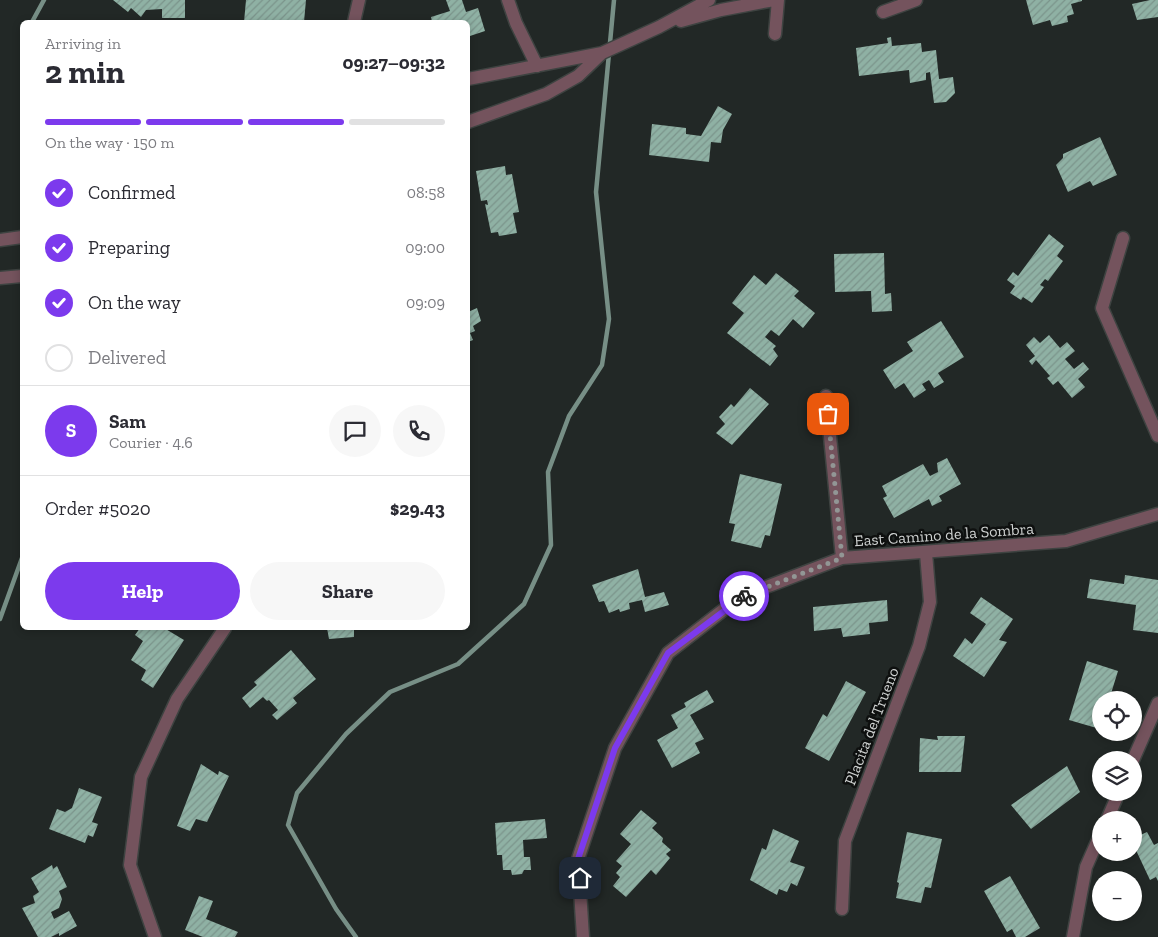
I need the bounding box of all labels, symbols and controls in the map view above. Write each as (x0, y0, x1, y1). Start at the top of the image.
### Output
text: Arriving in (45, 34, 121, 53)
text: 09:27–09:32 (343, 51, 445, 74)
text: 2 min (45, 53, 125, 91)
text: On the way · 150 m (45, 133, 174, 152)
icon: check (45, 179, 73, 207)
text: Confirmed (88, 181, 175, 204)
text: 08:58 (407, 183, 445, 202)
icon: check (45, 234, 73, 262)
text: Preparing (88, 236, 170, 259)
text: 09:00 (405, 238, 445, 257)
icon: check (45, 289, 73, 317)
text: On the way (88, 291, 181, 314)
text: 09:09 (406, 293, 445, 312)
text: Delivered (88, 346, 166, 369)
pin (807, 393, 849, 435)
icon: bag (814, 400, 842, 428)
button: chat (329, 405, 381, 457)
button: phone (393, 405, 445, 457)
text: Sam (109, 410, 146, 433)
text: S (66, 419, 76, 442)
text: Courier · 4.6 (109, 433, 193, 452)
text: Order #5020 (45, 497, 151, 520)
text: $29.43 (390, 497, 445, 520)
street label: East Camino de la Sombra (854, 519, 1035, 550)
button: Help (45, 562, 240, 620)
button: Share (250, 562, 445, 620)
courier (719, 571, 769, 621)
icon: bike (730, 582, 758, 610)
street label: Placita del Trueno (840, 665, 903, 788)
map controls (1092, 691, 1142, 921)
button: locate (1092, 691, 1142, 741)
button: layers (1092, 751, 1142, 801)
button: + (1092, 811, 1142, 861)
pin (559, 857, 601, 899)
icon: home (566, 864, 594, 892)
button: − (1092, 871, 1142, 921)

